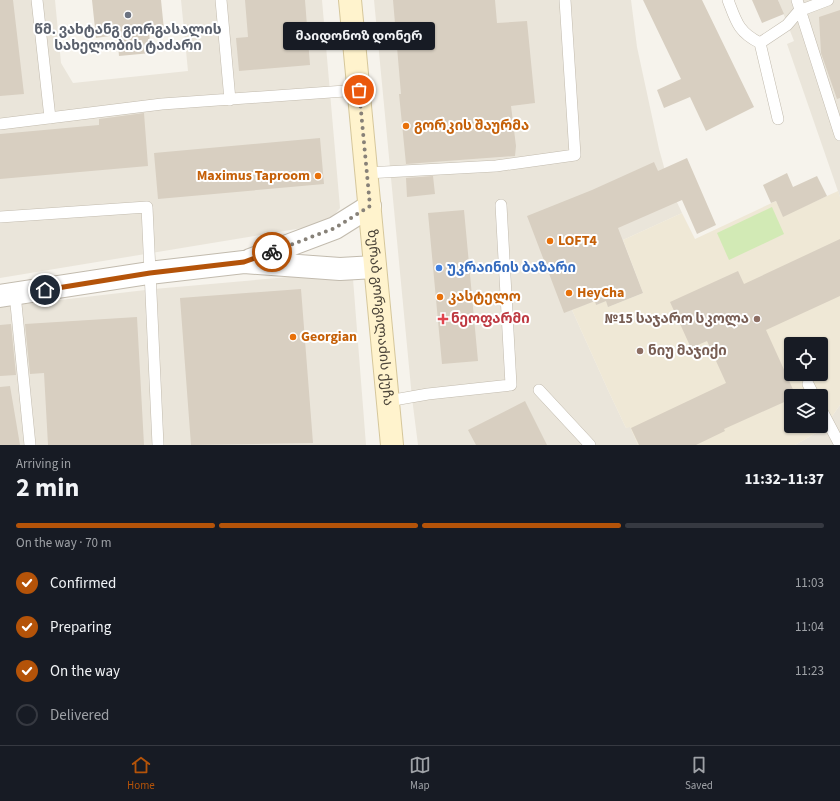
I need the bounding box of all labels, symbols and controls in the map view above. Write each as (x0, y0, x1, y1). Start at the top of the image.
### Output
marker: წმ. ვახტანგ გორგასალის სახელობის ტაძარი (123, 10, 133, 20)
place label: წმ. ვახტანგ გორგასალის სახელობის ტაძარი (34, 20, 222, 56)
callout: მაიდონოზ დონერ (283, 22, 435, 50)
text: მაიდონოზ დონერ (296, 27, 422, 45)
pin (342, 73, 376, 107)
icon: bag (348, 79, 370, 101)
place label: გორკის შაურმა (414, 116, 529, 136)
marker: გორკის შაურმა (401, 121, 411, 131)
place label: Maximus Taproom (197, 166, 310, 186)
marker: Maximus Taproom (313, 171, 323, 181)
street label: ზურაბ გორგილაძის ქუჩა (362, 228, 398, 407)
place label: LOFT4 (558, 231, 597, 251)
courier (252, 232, 292, 272)
marker: LOFT4 (545, 236, 555, 246)
icon: bike (261, 241, 283, 263)
place label: უკრაინის ბაზარი (447, 258, 576, 278)
marker: უკრაინის ბაზარი (434, 263, 444, 273)
pin (28, 273, 62, 307)
icon: home (34, 279, 56, 301)
place label: HeyCha (577, 283, 624, 303)
place label: კასტელო (448, 287, 521, 307)
marker: HeyCha (564, 288, 574, 298)
marker: კასტელო (435, 292, 445, 302)
place label: ნეოფარმი (451, 309, 530, 329)
place label: №15 საჯარო სკოლა (605, 309, 749, 329)
marker: ნეოფარმი (438, 314, 448, 324)
marker: №15 საჯარო სკოლა (752, 314, 762, 324)
place label: Georgian (301, 327, 357, 347)
marker: Georgian (288, 332, 298, 342)
map controls (784, 337, 828, 433)
button: locate (784, 337, 828, 381)
place label: ნიუ მაჯიქი (648, 341, 727, 361)
marker: ნიუ მაჯიქი (635, 346, 645, 356)
button: layers (784, 389, 828, 433)
text: Arriving in (16, 455, 71, 473)
text: 2 min (16, 469, 79, 506)
text: 11:32–11:37 (744, 469, 824, 490)
text: On the way · 70 m (16, 534, 111, 552)
icon: check (16, 572, 38, 594)
text: Confirmed (50, 573, 116, 594)
text: 11:03 (795, 574, 824, 592)
icon: check (16, 616, 38, 638)
text: Preparing (50, 617, 111, 638)
text: 11:04 (795, 618, 824, 636)
icon: check (16, 660, 38, 682)
text: On the way (50, 661, 120, 682)
text: 11:23 (795, 662, 824, 680)
text: Delivered (50, 705, 109, 726)
tab: Home (127, 754, 155, 793)
tab: Map (409, 754, 431, 793)
tab: Saved (685, 754, 713, 793)

